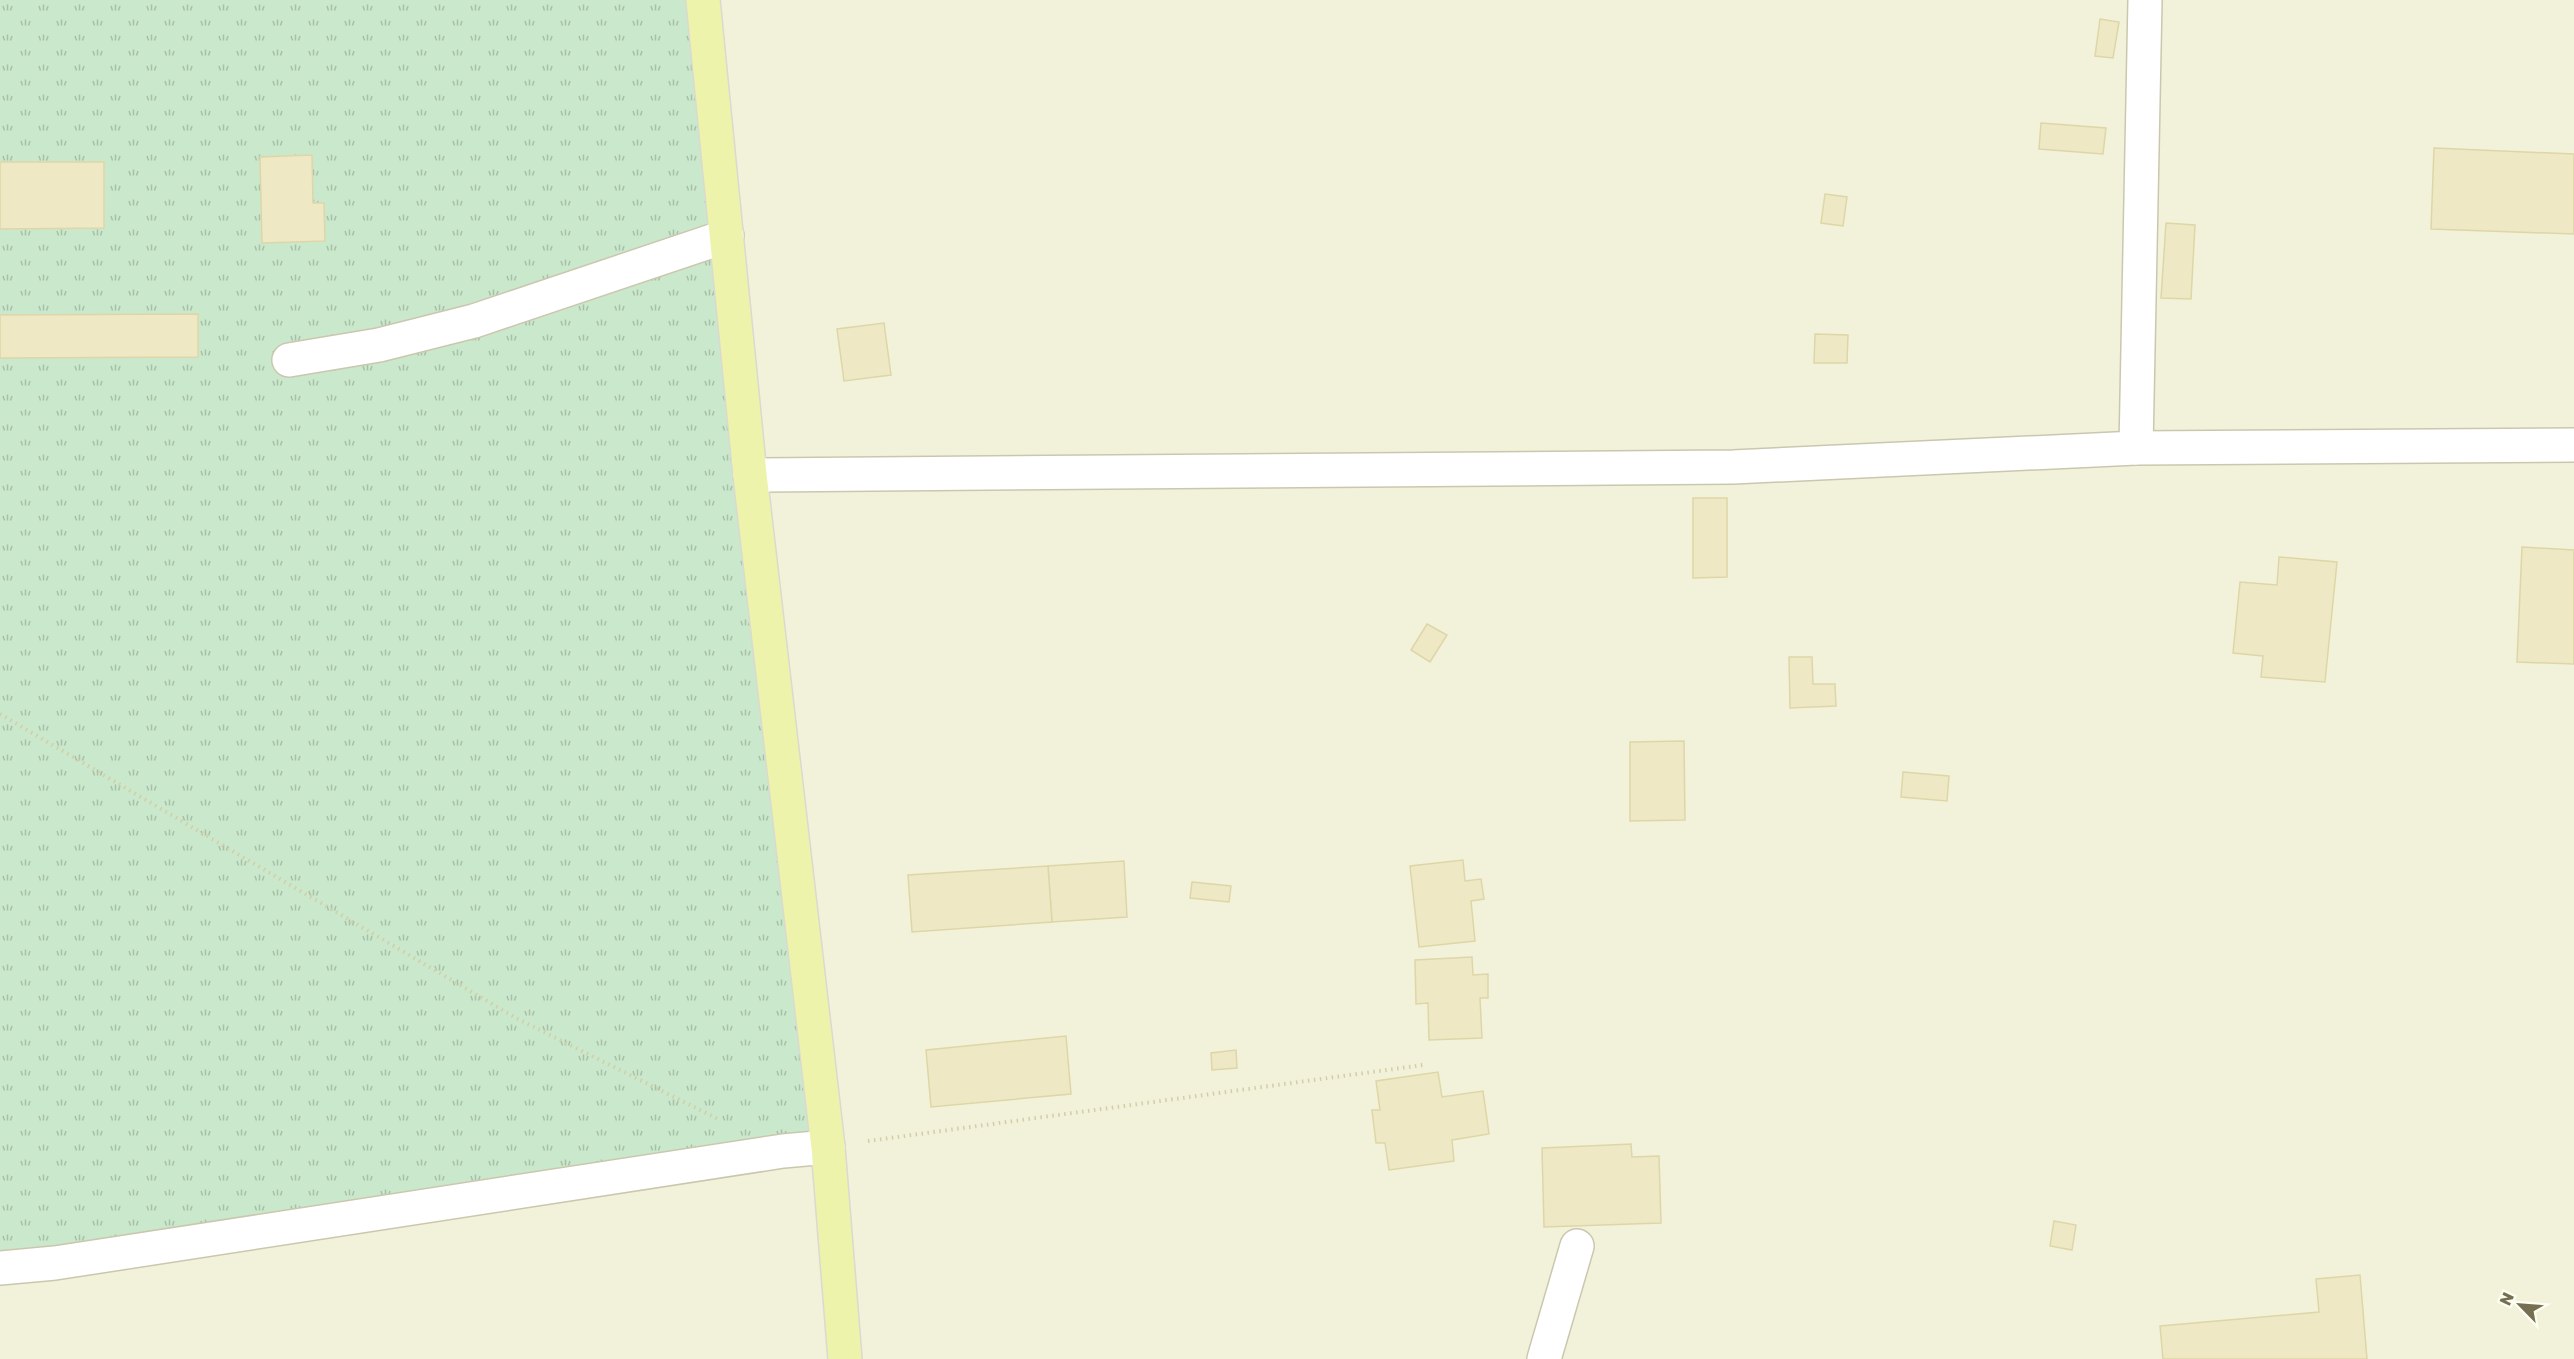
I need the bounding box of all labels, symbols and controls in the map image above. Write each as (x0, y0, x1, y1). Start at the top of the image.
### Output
north arrow (2490, 1275, 2550, 1335)
text: N (2495, 1289, 2518, 1308)

